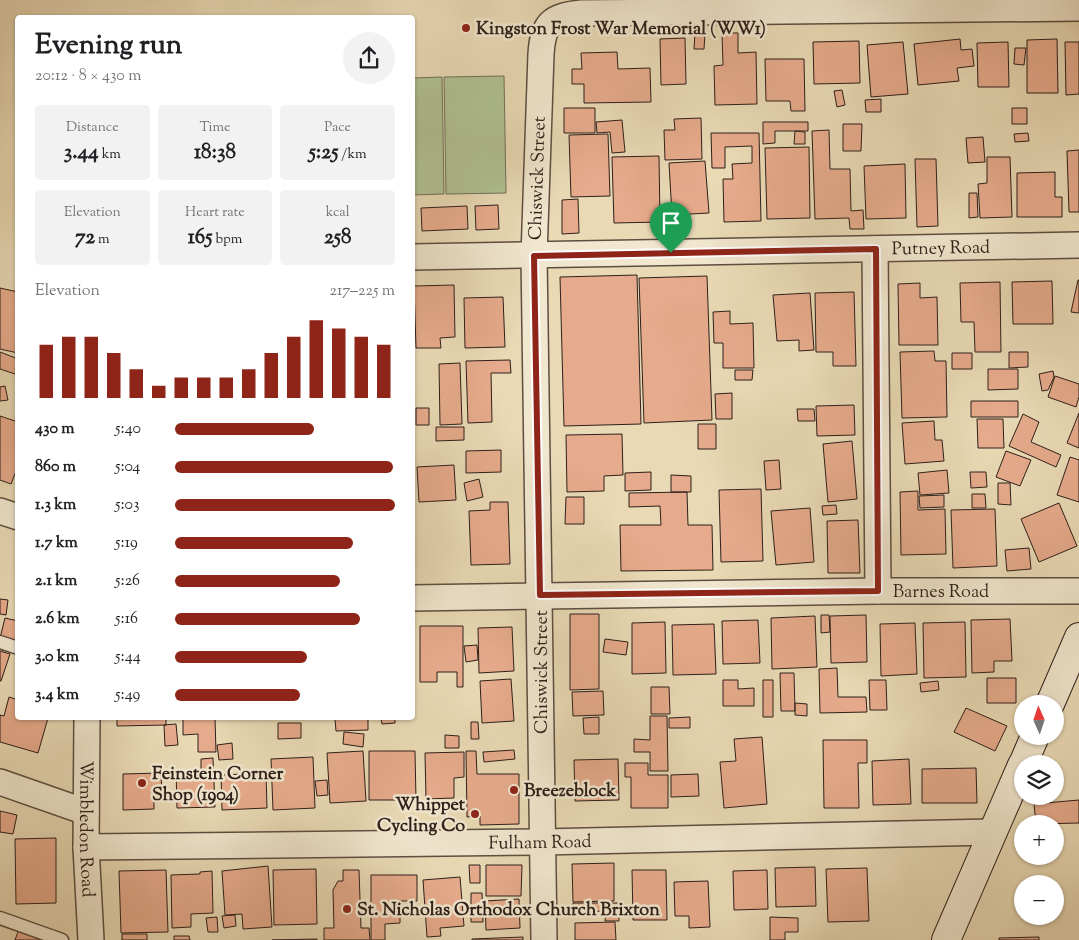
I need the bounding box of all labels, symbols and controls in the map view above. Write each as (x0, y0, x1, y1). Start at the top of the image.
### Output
place label: Kingston Frost War Memorial (WW1) (476, 17, 766, 43)
marker: Kingston Frost War Memorial (WW1) (460, 22, 472, 34)
text: Evening run (35, 26, 182, 66)
button: share (343, 32, 395, 84)
text: 20:12 · 8 × 430 m (35, 65, 141, 88)
street label: Chiswick Street (524, 116, 554, 241)
text: Distance (66, 118, 119, 138)
text: Time (199, 118, 231, 138)
text: Pace (324, 118, 351, 138)
text: 3.44 (64, 138, 99, 168)
text: 18:38 (194, 138, 236, 168)
text: 5:25 (309, 138, 338, 168)
text: km (99, 145, 121, 165)
text: /km (338, 145, 367, 165)
pin (650, 202, 692, 253)
text: Elevation (64, 203, 121, 223)
text: Heart rate (185, 203, 245, 223)
text: kcal (326, 203, 350, 223)
icon: arrive (657, 209, 685, 237)
text: 72 (75, 223, 95, 253)
text: 165 (188, 223, 212, 253)
text: 258 (324, 223, 351, 253)
text: m (95, 230, 110, 250)
text: bpm (212, 230, 242, 250)
street label: Putney Road (892, 236, 990, 263)
text: Elevation (35, 280, 100, 303)
text: 217–225 m (329, 280, 395, 303)
text: 430 m (35, 418, 75, 441)
text: 5:40 (115, 418, 141, 441)
text: 860 m (35, 456, 76, 479)
text: 5:04 (115, 456, 140, 479)
text: 1.3 km (35, 494, 76, 517)
text: 5:03 (115, 494, 139, 517)
text: 1.7 km (35, 532, 78, 555)
text: 5:19 (115, 532, 138, 555)
text: 2.1 km (35, 570, 77, 593)
text: 5:26 (115, 570, 140, 593)
street label: Barnes Road (893, 580, 989, 606)
text: 2.6 km (35, 608, 80, 631)
text: 5:16 (115, 608, 138, 631)
street label: Chiswick Street (530, 610, 556, 734)
text: 3.0 km (35, 646, 79, 669)
text: 5:44 (115, 646, 141, 669)
text: 3.4 km (35, 684, 79, 707)
text: 5:49 (115, 684, 140, 707)
north arrow (1014, 695, 1064, 745)
map controls (1014, 695, 1064, 925)
button: layers (1014, 755, 1064, 805)
street label: Wimbledon Road (71, 761, 100, 898)
place label: Feinstein Corner Shop (1904) (152, 762, 283, 809)
marker: Feinstein Corner Shop (1904) (136, 777, 148, 789)
place label: Breezeblock (524, 779, 616, 805)
marker: Breezeblock (508, 784, 520, 796)
place label: Whippet Cycling Co (377, 793, 466, 840)
marker: Whippet Cycling Co (469, 808, 481, 820)
button: + (1014, 815, 1064, 865)
street label: Fulham Road (488, 830, 592, 858)
button: − (1014, 875, 1064, 925)
place label: St. Nicholas Orthodox Church Brixton (357, 898, 660, 924)
marker: St. Nicholas Orthodox Church Brixton (341, 903, 353, 915)

